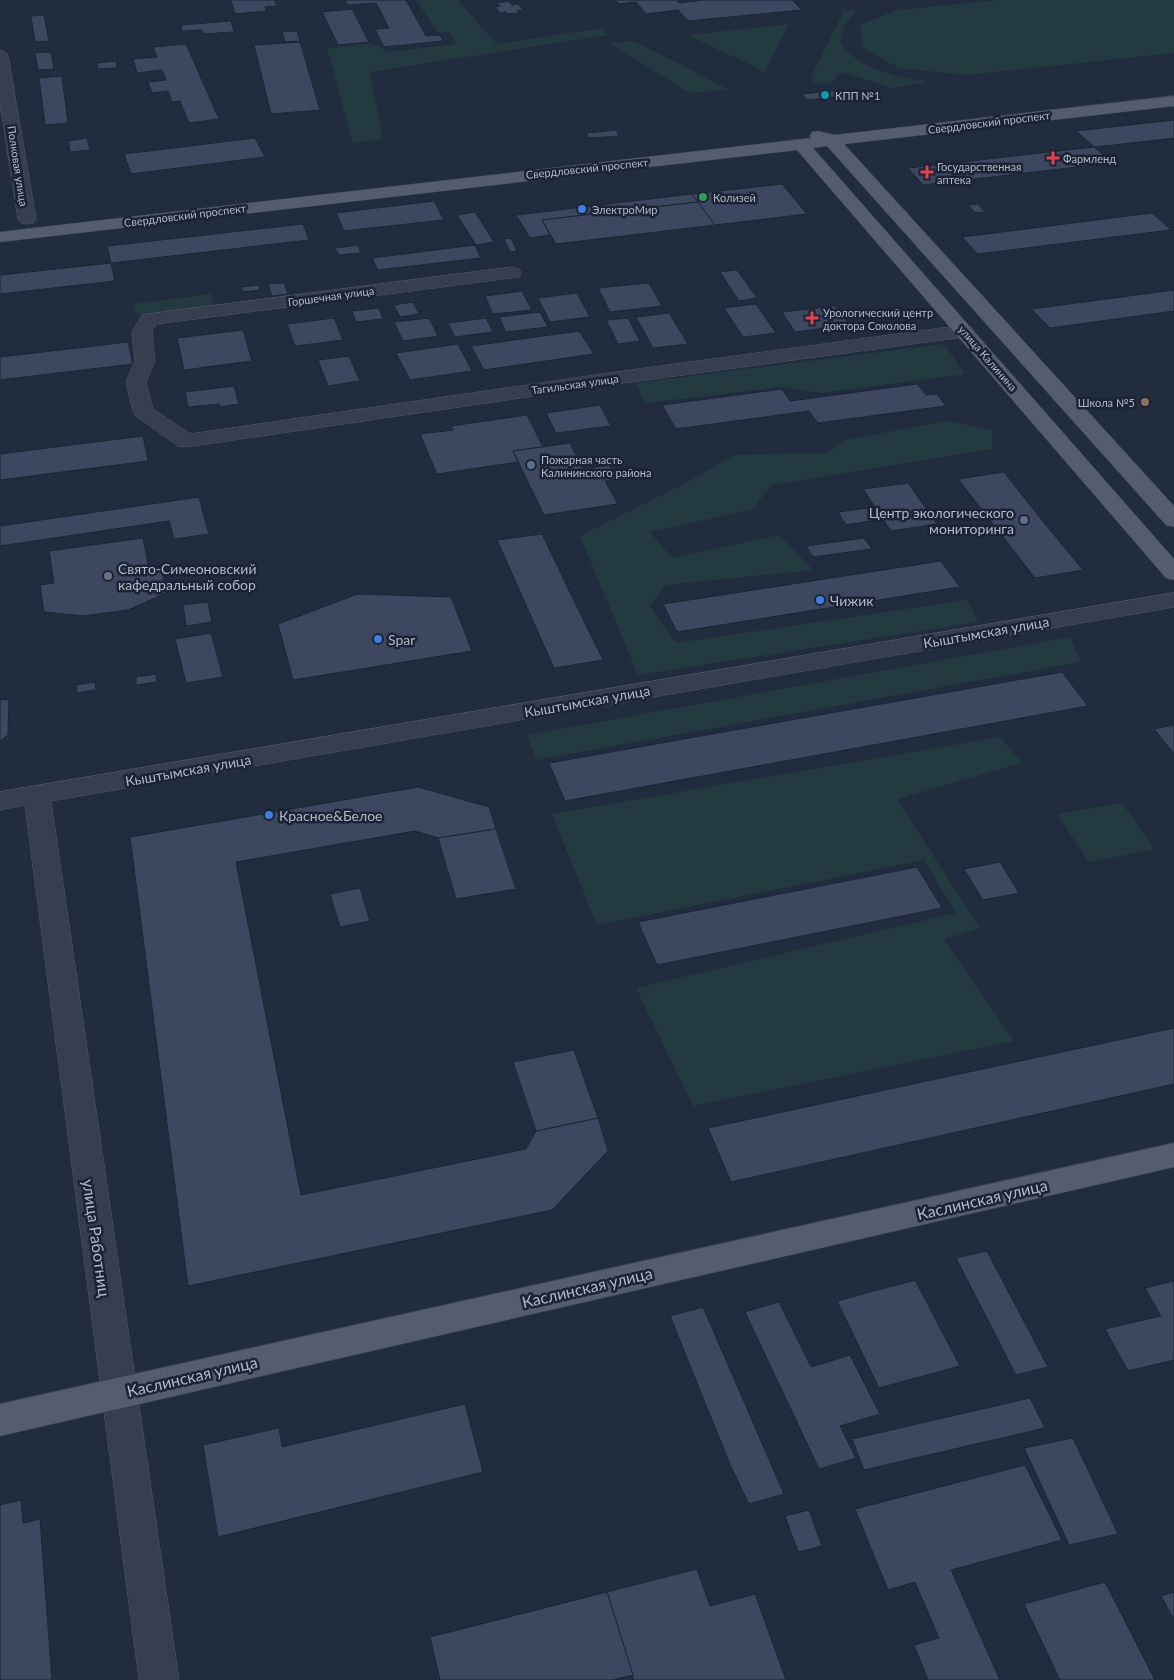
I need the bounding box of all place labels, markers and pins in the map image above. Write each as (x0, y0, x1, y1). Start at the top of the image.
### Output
marker: КПП №1 (819, 89, 831, 101)
place label: КПП №1 (835, 89, 881, 102)
marker: Фармленд (1047, 152, 1059, 164)
place label: Фармленд (1063, 152, 1116, 165)
place label: Государственная аптека (937, 160, 1021, 186)
marker: Государственная аптека (921, 166, 933, 178)
marker: Колизей (697, 191, 709, 203)
place label: Колизей (713, 191, 756, 204)
marker: ЭлектроМир (576, 203, 588, 215)
place label: ЭлектроМир (592, 203, 657, 216)
place label: Урологический центр доктора Соколова (823, 306, 933, 332)
marker: Урологический центр доктора Соколова (805, 311, 819, 325)
place label: Школа №5 (1078, 396, 1135, 409)
marker: Школа №5 (1139, 396, 1151, 408)
place label: Пожарная часть Калининского района (541, 453, 651, 479)
marker: Пожарная часть Калининского района (525, 459, 537, 471)
place label: Центр экологического мониторинга (869, 504, 1014, 537)
marker: Центр экологического мониторинга (1018, 514, 1030, 526)
place label: Свято-Симеоновский кафедральный собор (118, 560, 256, 593)
marker: Свято-Симеоновский кафедральный собор (102, 570, 114, 582)
place label: Чижик (830, 592, 874, 609)
marker: Чижик (814, 594, 826, 606)
place label: Spar (388, 631, 415, 648)
marker: Spar (372, 633, 384, 645)
place label: Красное&Белое (279, 807, 383, 824)
marker: Красное&Белое (263, 809, 275, 821)

